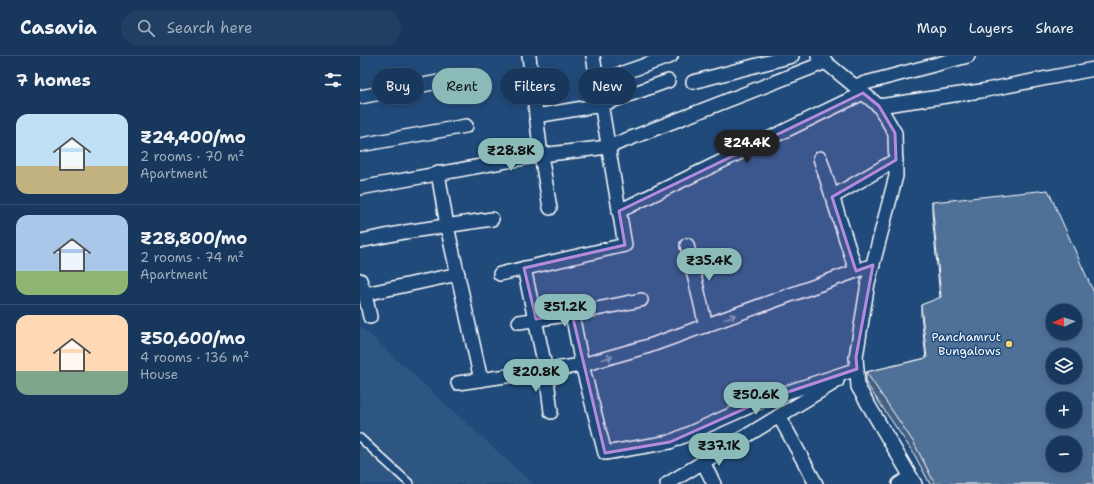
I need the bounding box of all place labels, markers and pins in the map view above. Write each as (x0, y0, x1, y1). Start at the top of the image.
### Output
pin: ₹24.4K (714, 130, 780, 164)
pin: ₹28.8K (478, 138, 544, 172)
pin: ₹35.4K (676, 248, 742, 282)
pin: ₹51.2K (532, 294, 598, 328)
place label: Panchamrut Bungalows (932, 329, 1001, 359)
marker: Panchamrut Bungalows (1004, 339, 1014, 349)
pin: ₹20.8K (503, 359, 569, 393)
pin: ₹50.6K (723, 382, 789, 416)
pin: ₹37.1K (686, 433, 752, 467)

